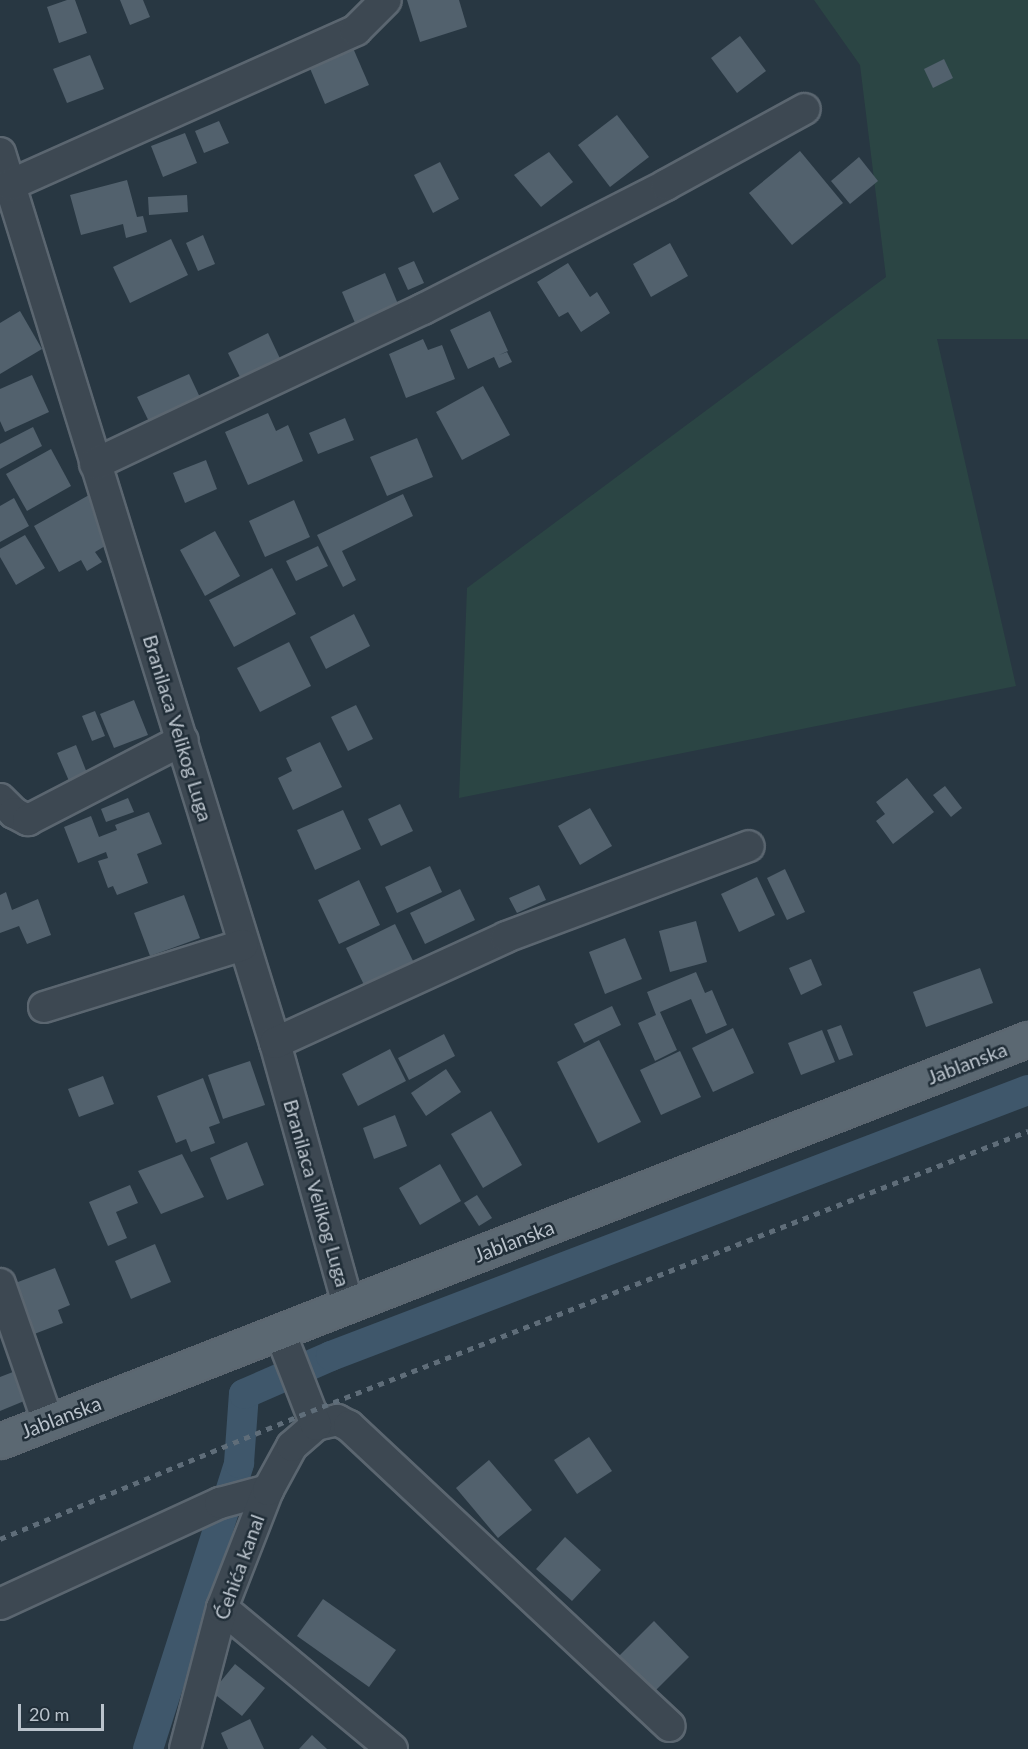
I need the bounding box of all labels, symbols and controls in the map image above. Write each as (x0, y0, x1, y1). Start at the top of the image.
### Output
street label: Branilaca Velikog Luga (138, 631, 218, 825)
street label: Jablanska (924, 1037, 1010, 1089)
street label: Branilaca Velikog Luga (279, 1096, 355, 1290)
street label: Jablanska (471, 1215, 557, 1267)
street label: Jablanska (18, 1391, 104, 1443)
street label: Ćehića kanal (209, 1511, 269, 1623)
scale bar (21, 1692, 106, 1730)
text: 20 m (29, 1703, 69, 1725)

